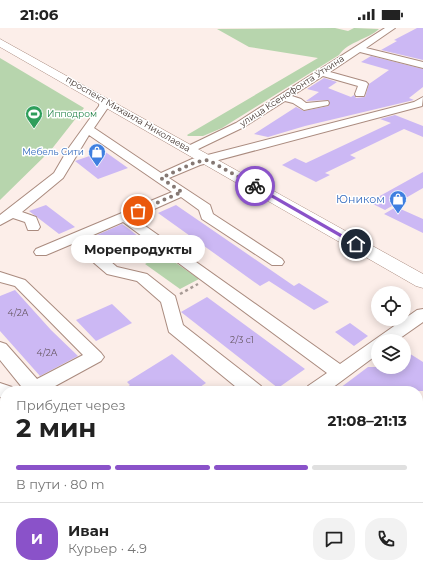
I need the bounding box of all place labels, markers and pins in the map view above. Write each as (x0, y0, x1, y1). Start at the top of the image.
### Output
sports icon: Ипподром (24, 104, 44, 129)
place label: Ипподром (47, 108, 97, 119)
shop icon: Мебель Сити (87, 142, 107, 167)
place label: Мебель Сити (22, 146, 84, 157)
shop icon: Юником (388, 189, 408, 214)
place label: Юником (336, 192, 385, 206)
pin (121, 194, 155, 228)
pin (339, 227, 373, 261)
callout: Морепродукты (71, 235, 205, 263)

